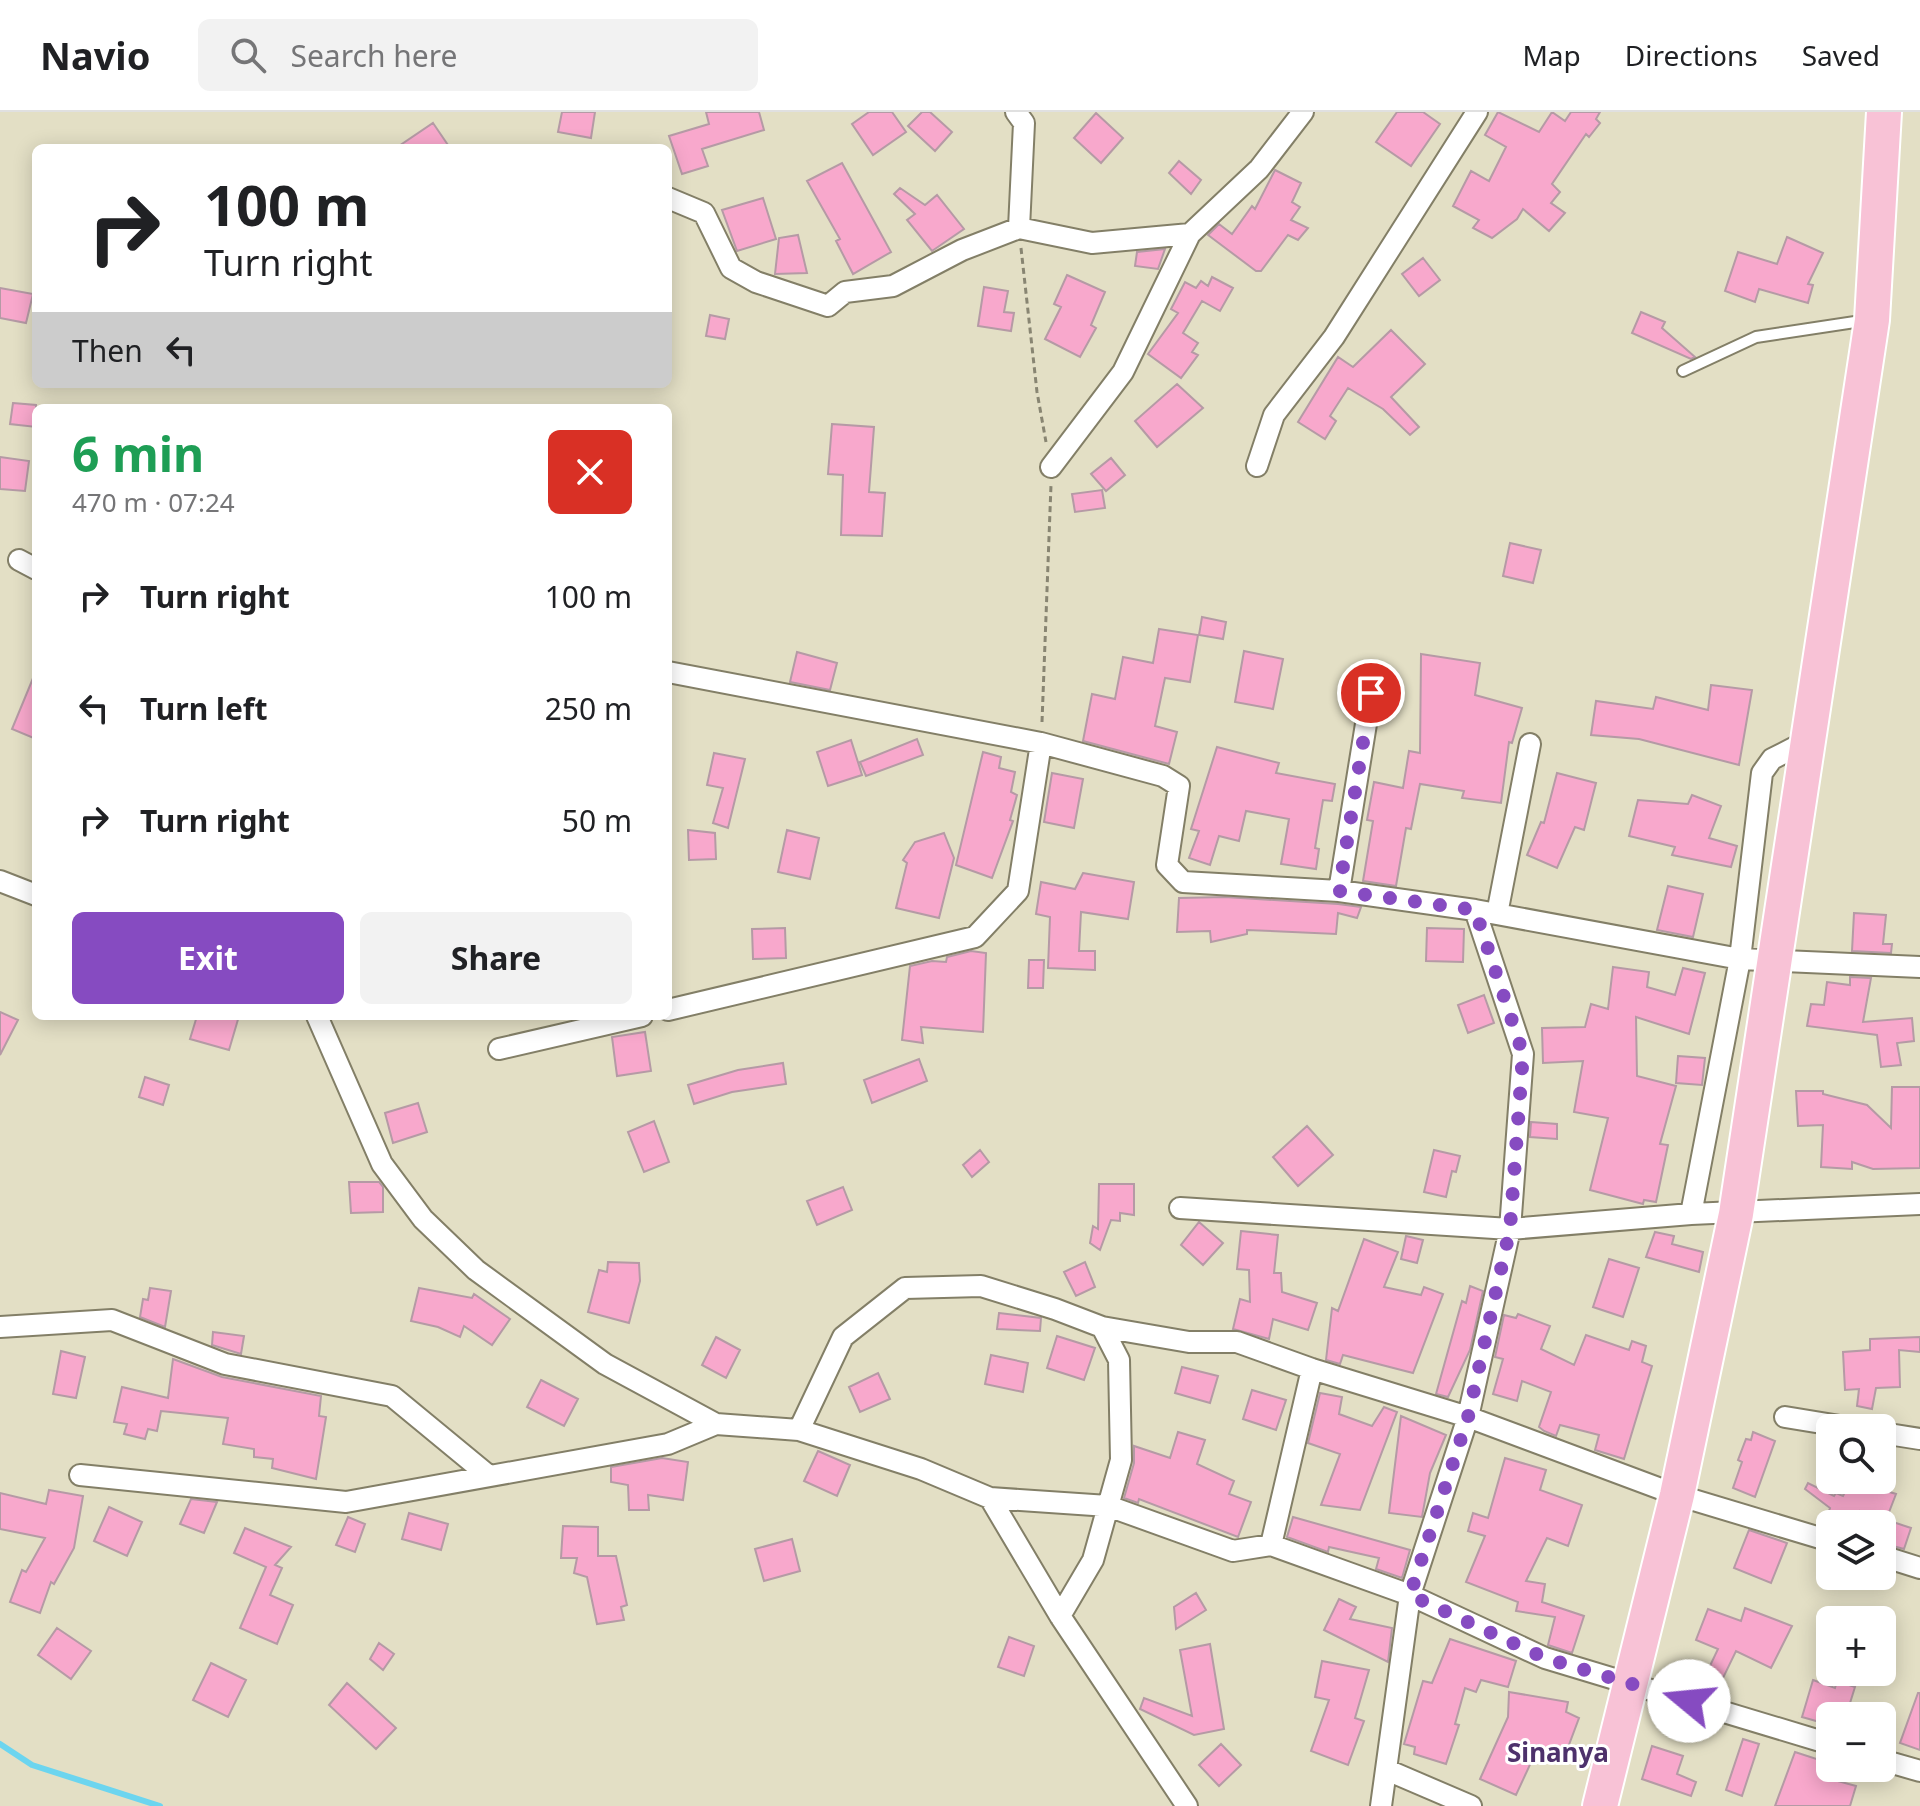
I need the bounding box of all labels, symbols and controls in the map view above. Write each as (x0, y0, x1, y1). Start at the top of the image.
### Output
search box (198, 19, 758, 91)
text: Navio (40, 29, 150, 81)
icon: search (226, 33, 270, 77)
text: Search here (290, 35, 457, 76)
text: Map (1522, 36, 1581, 74)
text: Directions (1625, 36, 1758, 74)
text: Saved (1802, 36, 1880, 74)
text: 100 m (204, 166, 369, 242)
icon: right (72, 176, 176, 280)
text: Turn right (204, 238, 372, 287)
icon: left (159, 328, 203, 372)
text: Then (72, 330, 143, 371)
text: 6 min (72, 421, 204, 486)
button: close (548, 430, 632, 514)
text: 470 m · 07:24 (72, 484, 235, 520)
icon: right (72, 574, 116, 618)
text: Turn right (140, 576, 290, 617)
text: 100 m (545, 576, 632, 617)
pin (1337, 659, 1405, 727)
icon: arrive (1349, 671, 1393, 715)
icon: left (72, 686, 116, 730)
text: Turn left (140, 688, 268, 729)
text: 250 m (545, 688, 632, 729)
icon: right (72, 798, 116, 842)
text: Turn right (140, 800, 290, 841)
text: 50 m (562, 800, 632, 841)
button: Exit (72, 912, 344, 1004)
button: Share (360, 912, 632, 1004)
map controls (1816, 1414, 1896, 1782)
button: search (1816, 1414, 1896, 1494)
button: layers (1816, 1510, 1896, 1590)
button: + (1816, 1606, 1896, 1686)
position arrow (1647, 1659, 1731, 1743)
button: − (1816, 1702, 1896, 1782)
district label: Sinanya (1507, 1734, 1609, 1770)

